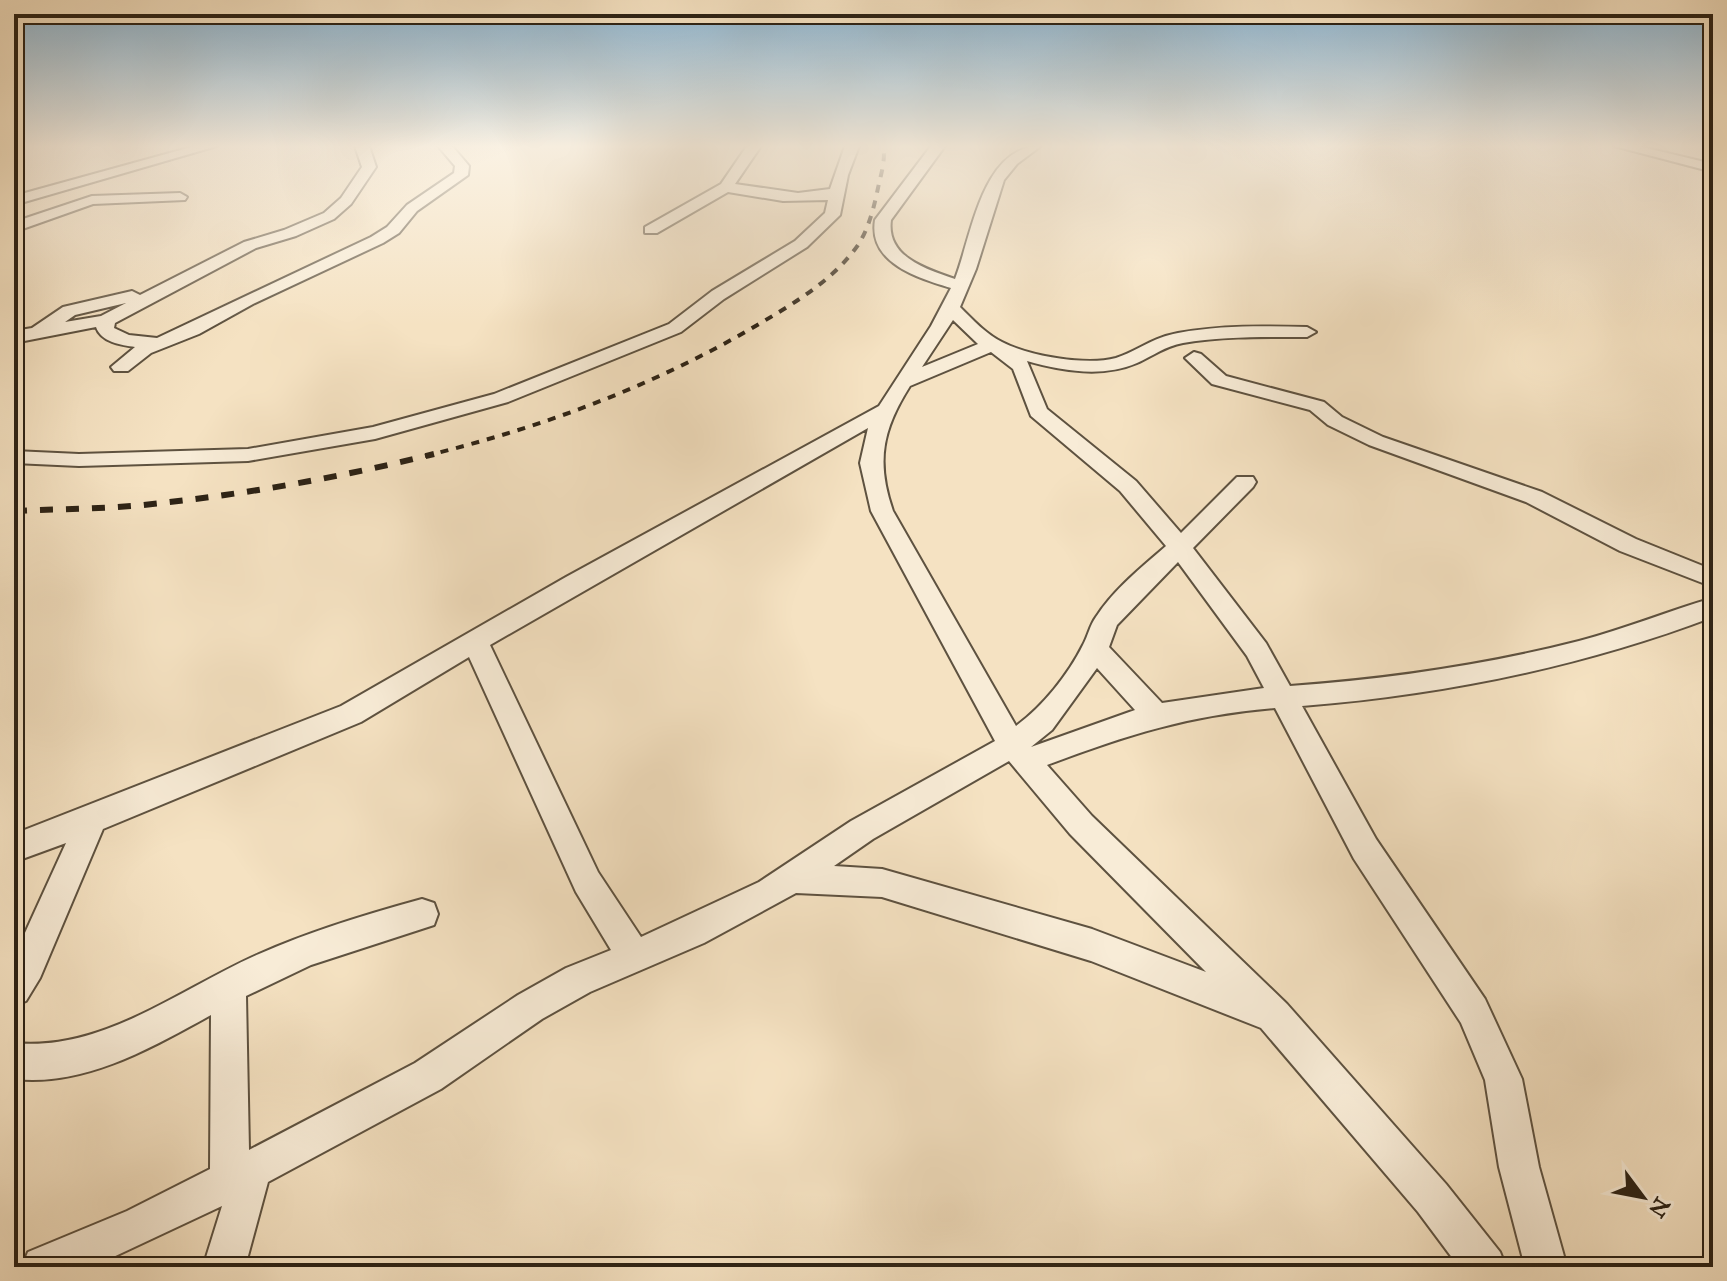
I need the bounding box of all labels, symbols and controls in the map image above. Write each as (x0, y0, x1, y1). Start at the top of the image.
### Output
north arrow (1603, 1157, 1683, 1237)
text: N (1643, 1192, 1676, 1223)

